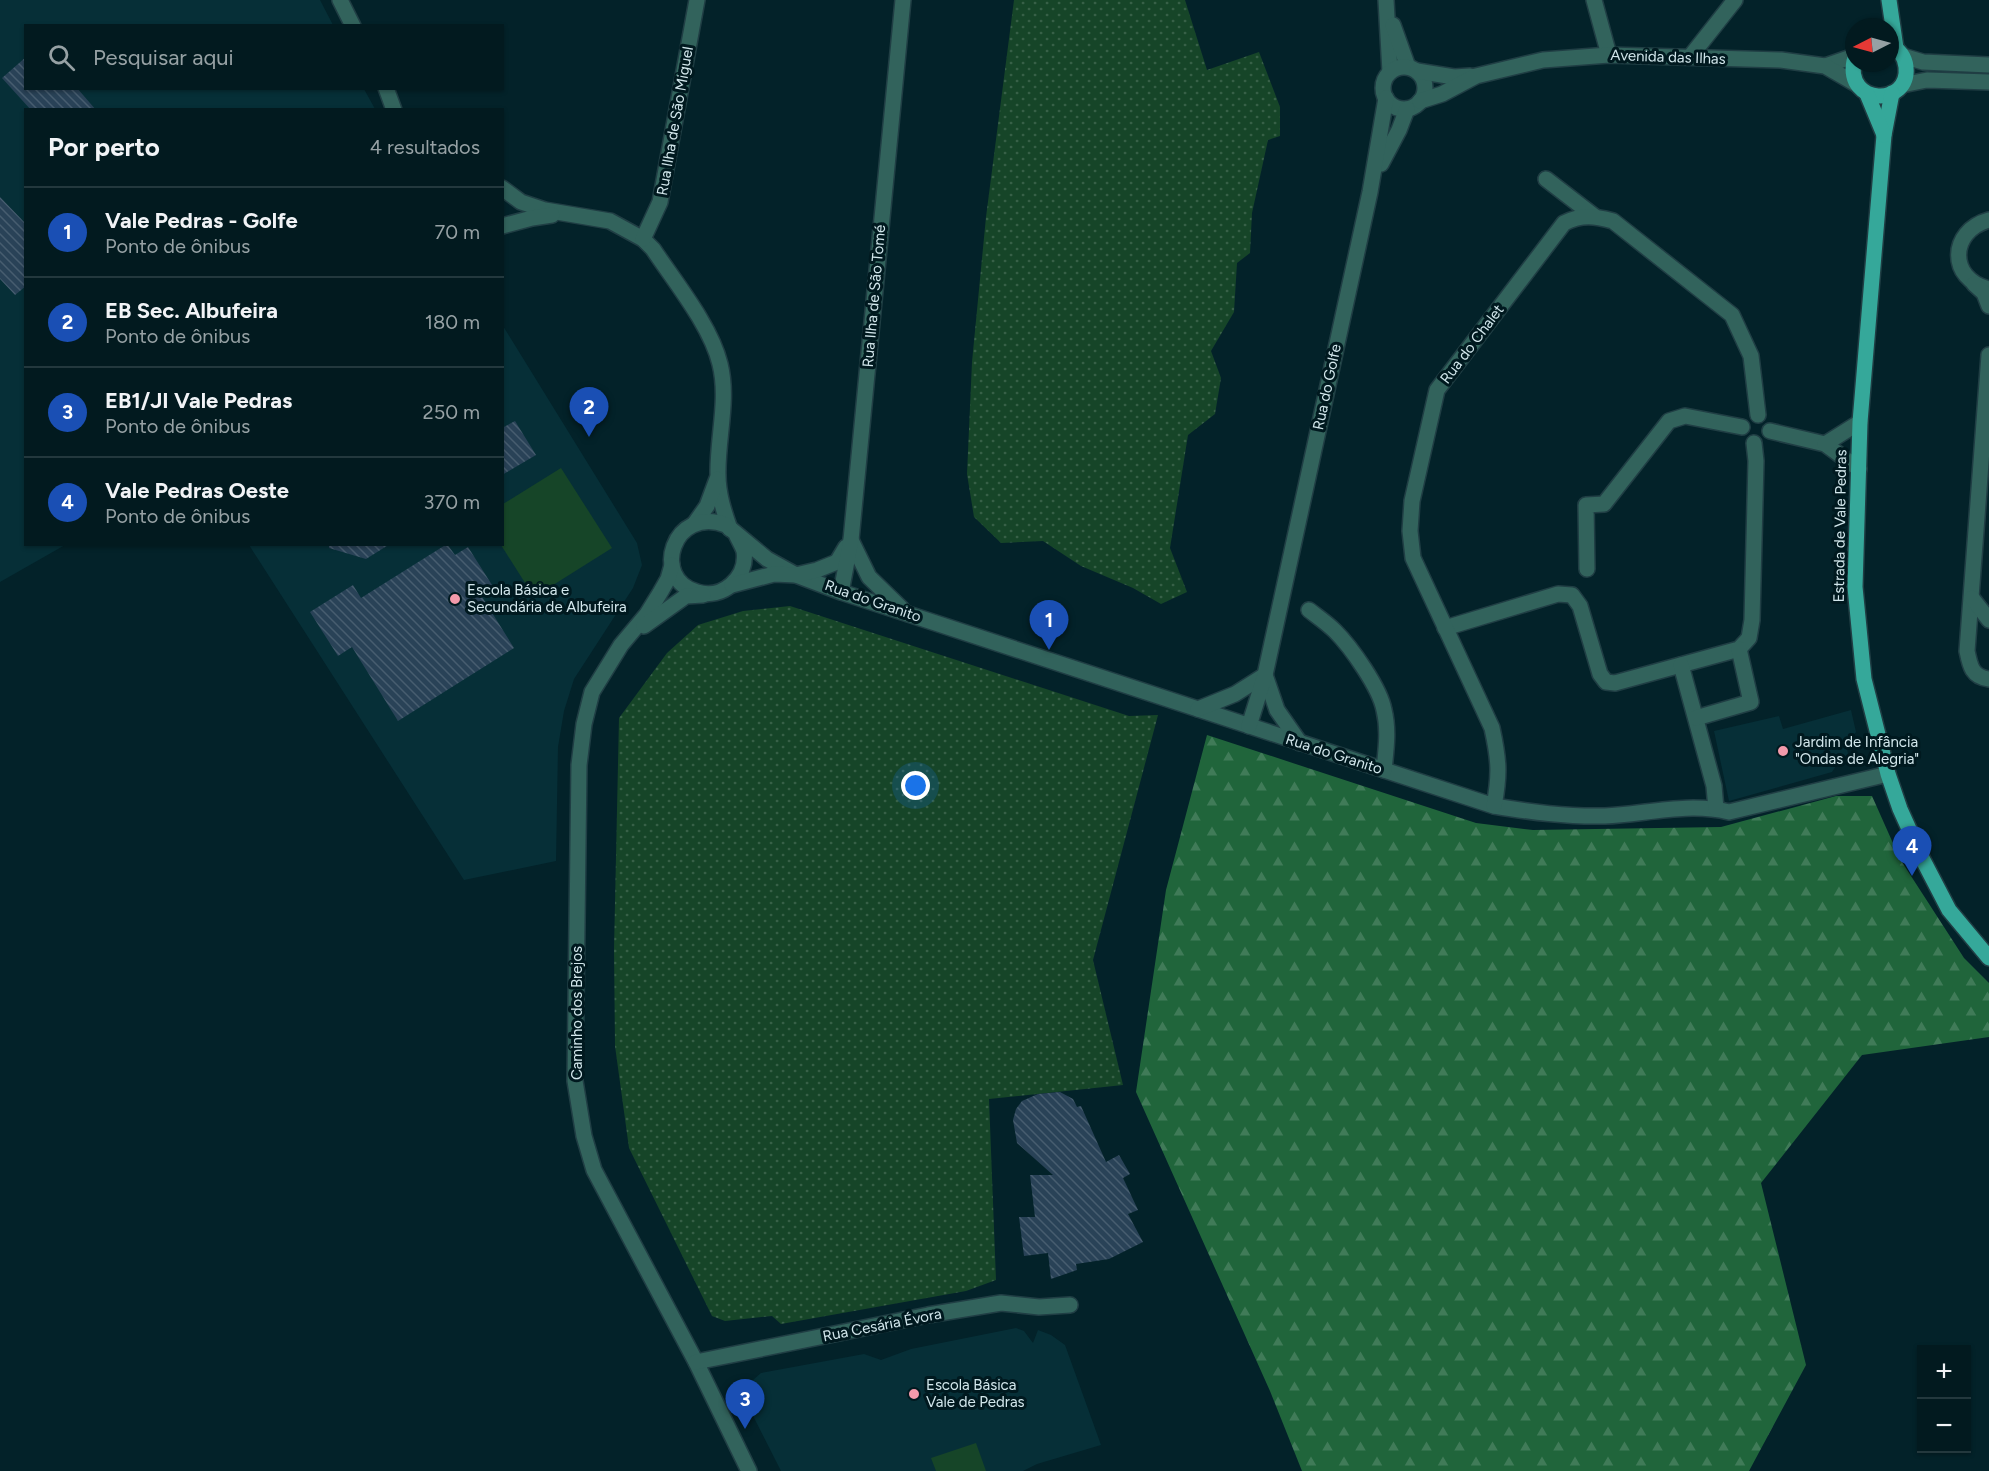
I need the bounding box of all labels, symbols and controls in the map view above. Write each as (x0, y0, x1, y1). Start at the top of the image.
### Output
north arrow (1845, 18, 1899, 72)
search box (24, 24, 504, 90)
icon: search (45, 41, 78, 74)
text: Pesquisar aqui (93, 44, 234, 71)
street label: Rua Ilha de São Miguel (653, 45, 697, 197)
street label: Avenida das Ilhas (1610, 46, 1726, 68)
text: Por perto (48, 131, 160, 163)
text: 4 resultados (370, 135, 480, 159)
text: Vale Pedras - Golfe (105, 207, 298, 234)
text: 1 (63, 220, 72, 244)
text: 70 m (434, 220, 480, 244)
street label: Rua Ilha de São Tomé (859, 224, 889, 368)
text: Ponto de ônibus (105, 234, 250, 258)
text: EB Sec. Albufeira (105, 297, 278, 324)
street label: Rua do Chalet (1436, 301, 1508, 387)
text: 2 (62, 310, 73, 334)
text: 180 m (425, 310, 480, 334)
text: Ponto de ônibus (105, 324, 250, 348)
street label: Rua do Golfe (1309, 342, 1345, 432)
text: EB1/JI Vale Pedras (105, 387, 292, 414)
pin: 2 (570, 388, 608, 437)
text: 3 (62, 400, 73, 424)
text: 250 m (423, 400, 480, 424)
text: Ponto de ônibus (105, 414, 250, 438)
street label: Estrada de Vale Pedras (1830, 449, 1850, 603)
text: Vale Pedras Oeste (105, 477, 289, 504)
text: 4 (61, 490, 74, 514)
text: 370 m (424, 490, 480, 514)
text: Ponto de ônibus (105, 504, 250, 528)
street label: Rua do Granito (822, 576, 924, 626)
place label: Escola Básica e Secundária de Albufeira (467, 581, 627, 616)
marker: Escola Básica e Secundária de Albufeira (448, 592, 462, 606)
pin: 1 (1030, 600, 1068, 650)
street label: Rua do Granito (1283, 730, 1385, 778)
place label: Jardim de Infância "Ondas de Alegria" (1795, 733, 1919, 768)
marker: Jardim de Infância "Ondas de Alegria" (1776, 744, 1790, 758)
your location (901, 771, 930, 800)
pin: 4 (1892, 826, 1932, 876)
street label: Caminho dos Brejos (568, 946, 586, 1080)
street label: Rua Cesária Évora (821, 1305, 943, 1345)
map controls (1917, 1345, 1971, 1453)
button: + (1917, 1345, 1971, 1399)
place label: Escola Básica Vale de Pedras (926, 1376, 1025, 1411)
pin: 3 (726, 1380, 764, 1429)
marker: Escola Básica Vale de Pedras (907, 1387, 921, 1401)
button: − (1917, 1399, 1971, 1453)

